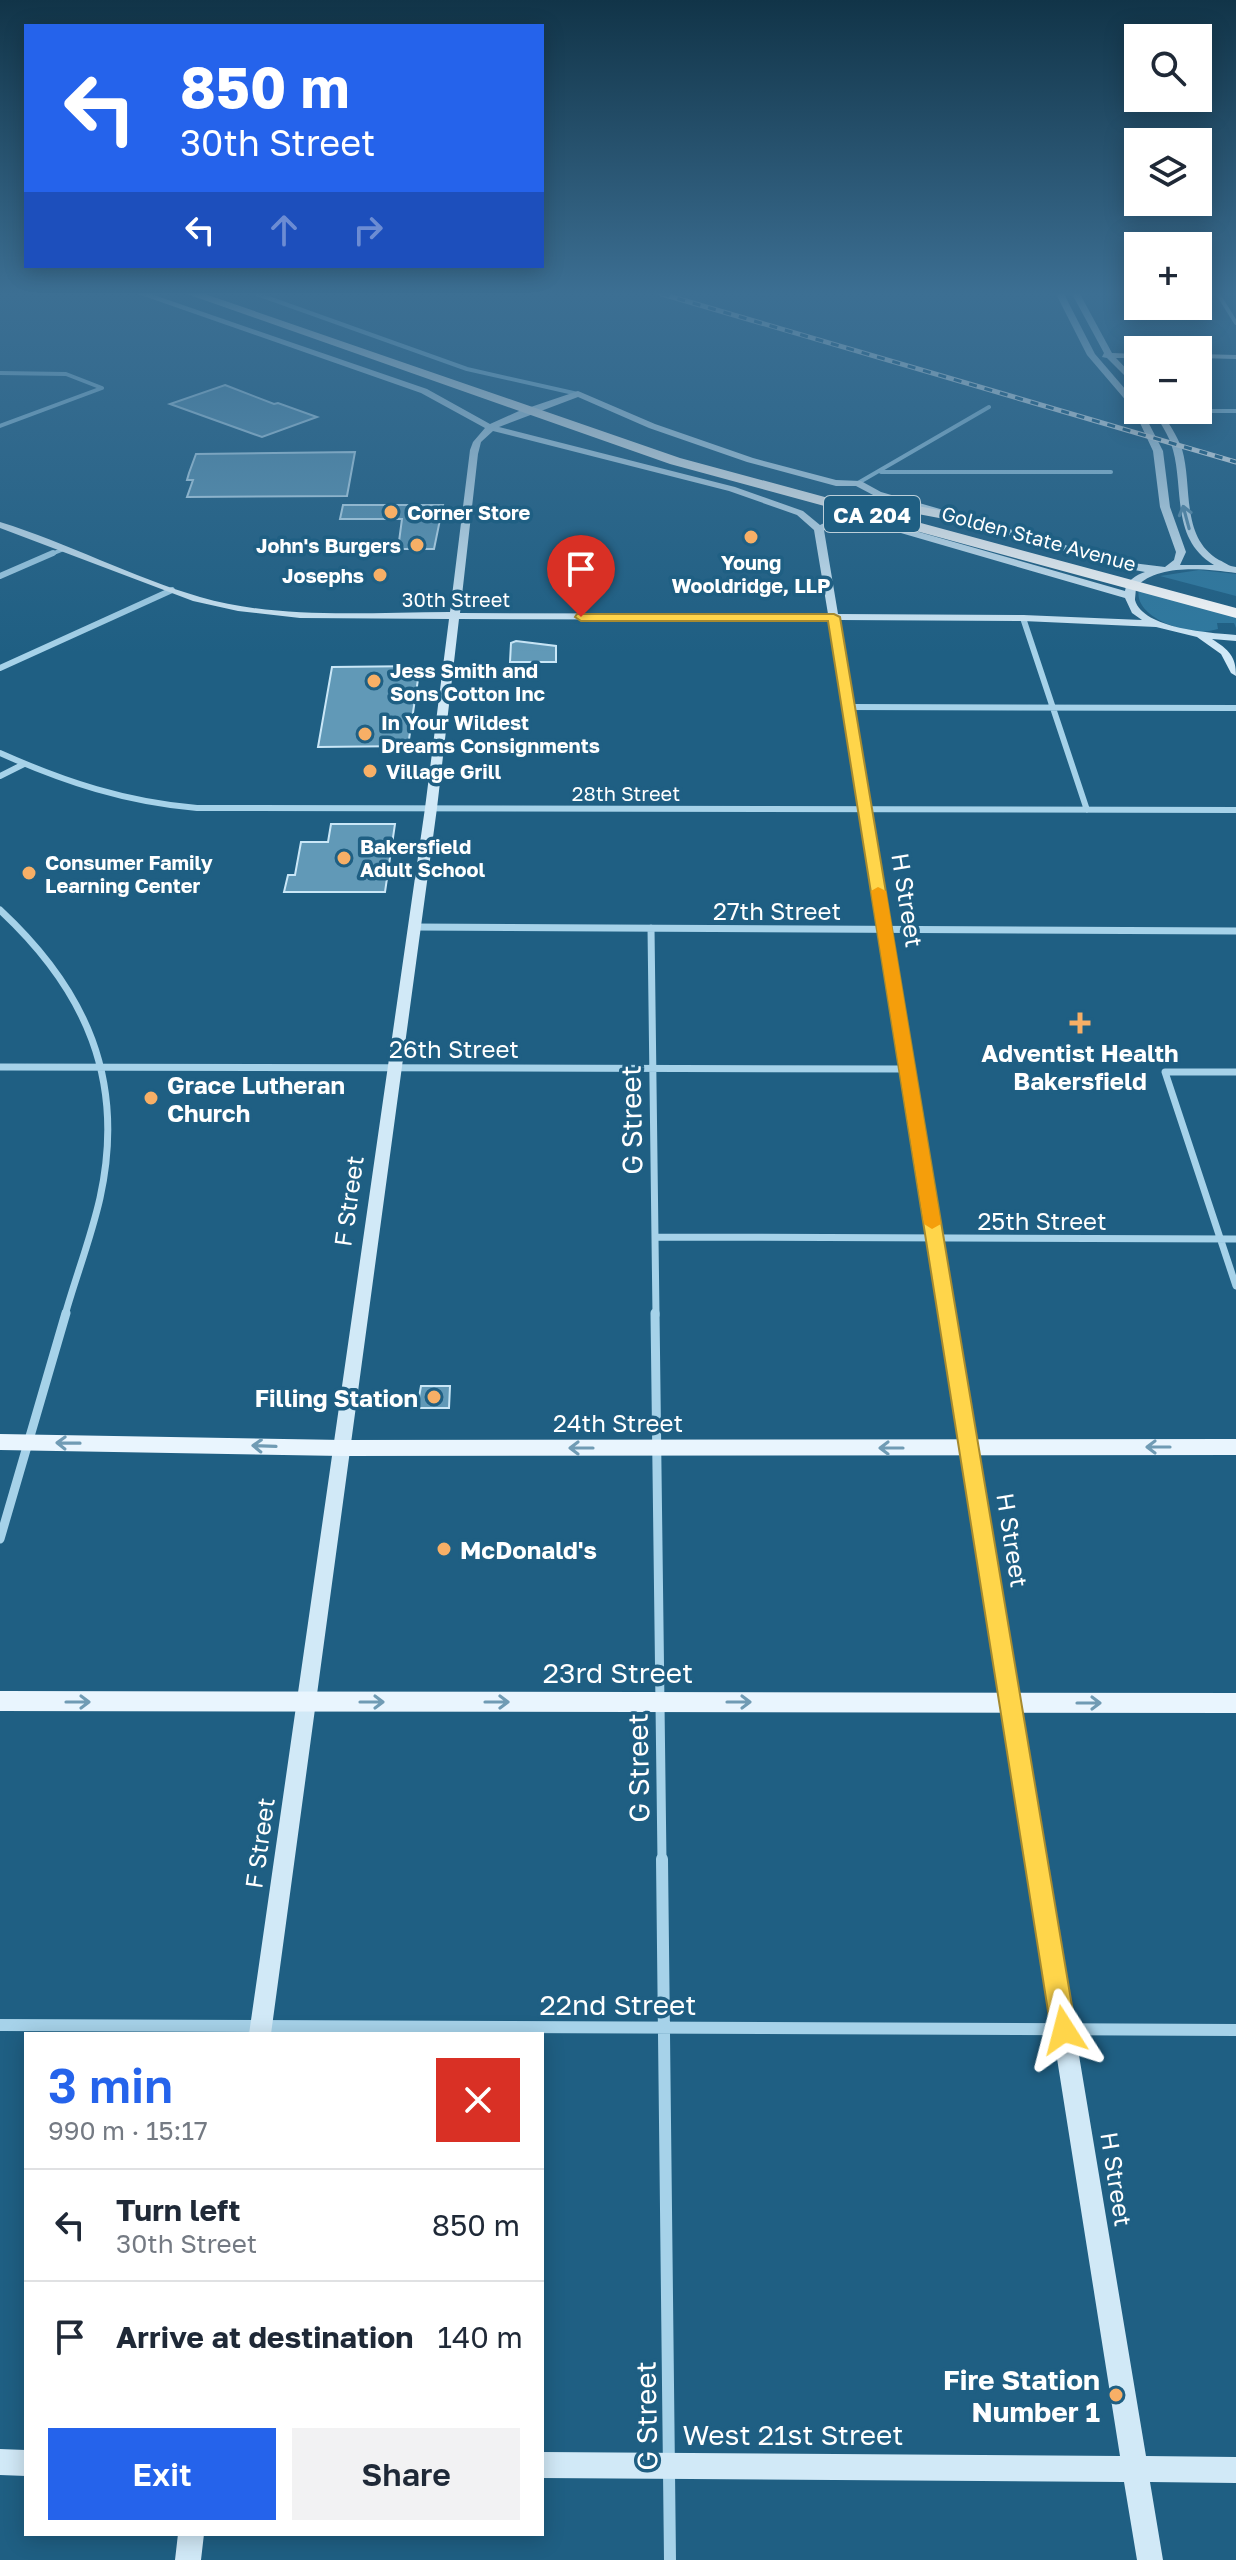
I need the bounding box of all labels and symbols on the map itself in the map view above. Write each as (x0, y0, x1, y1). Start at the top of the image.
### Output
road number: CA 204 (824, 496, 920, 532)
place label: Corner Store (407, 500, 530, 524)
street label: Golden State Avenue (939, 501, 1139, 575)
marker: Corner Store (382, 503, 400, 521)
one-way arrow (1178, 505, 1193, 531)
marker: Young Wooldridge, LLP (742, 528, 760, 546)
place label: John's Burgers (256, 533, 401, 557)
pin (547, 535, 615, 617)
marker: John's Burgers (408, 536, 426, 554)
place label: Young Wooldridge, LLP (672, 550, 830, 597)
place label: Josephs (282, 563, 364, 587)
marker: Josephs (371, 566, 389, 584)
street label: 30th Street (402, 587, 510, 611)
place label: Jess Smith and Sons Cotton Inc (390, 658, 545, 705)
marker: Jess Smith and Sons Cotton Inc (365, 672, 383, 690)
place label: In Your Wildest Dreams Consignments (381, 710, 600, 757)
marker: In Your Wildest Dreams Consignments (356, 725, 374, 743)
place label: Village Grill (386, 759, 501, 783)
marker: Village Grill (361, 762, 379, 780)
street label: 28th Street (572, 781, 680, 805)
place label: Bakersfield Adult School (360, 834, 486, 881)
marker: Bakersfield Adult School (335, 849, 353, 867)
place label: Consumer Family Learning Center (45, 850, 213, 897)
street label: H Street (886, 851, 930, 949)
marker: Consumer Family Learning Center (20, 864, 38, 882)
street label: 27th Street (713, 896, 841, 925)
marker: Adventist Health Bakersfield (1069, 1012, 1091, 1034)
street label: 26th Street (389, 1034, 519, 1063)
place label: Adventist Health Bakersfield (981, 1038, 1179, 1095)
street label: G Street (614, 1065, 648, 1175)
place label: Grace Lutheran Church (167, 1070, 345, 1127)
marker: Grace Lutheran Church (142, 1089, 160, 1107)
street label: F Street (327, 1154, 369, 1248)
street label: 25th Street (977, 1206, 1107, 1235)
place label: Filling Station (255, 1383, 418, 1412)
marker: Filling Station (425, 1388, 443, 1406)
street label: 24th Street (553, 1408, 683, 1437)
one-way arrow (55, 1435, 82, 1451)
one-way arrow (251, 1438, 278, 1454)
one-way arrow (1145, 1439, 1172, 1455)
one-way arrow (568, 1440, 595, 1456)
one-way arrow (878, 1440, 905, 1456)
street label: H Street (991, 1491, 1035, 1589)
place label: McDonald's (460, 1535, 597, 1564)
marker: McDonald's (435, 1540, 453, 1558)
street label: 23rd Street (543, 1656, 693, 1689)
one-way arrow (64, 1694, 91, 1709)
one-way arrow (358, 1694, 385, 1710)
one-way arrow (483, 1694, 510, 1710)
one-way arrow (725, 1694, 752, 1710)
one-way arrow (1075, 1695, 1102, 1711)
street label: G Street (621, 1713, 655, 1823)
street label: F Street (238, 1796, 280, 1890)
street label: 22nd Street (540, 1988, 696, 2021)
position arrow (1022, 1988, 1106, 2072)
street label: H Street (1095, 2130, 1139, 2228)
street label: G Street (629, 2361, 663, 2471)
place label: Fire Station Number 1 (943, 2363, 1100, 2428)
marker: Fire Station Number 1 (1107, 2386, 1125, 2404)
street label: West 21st Street (683, 2418, 903, 2451)

